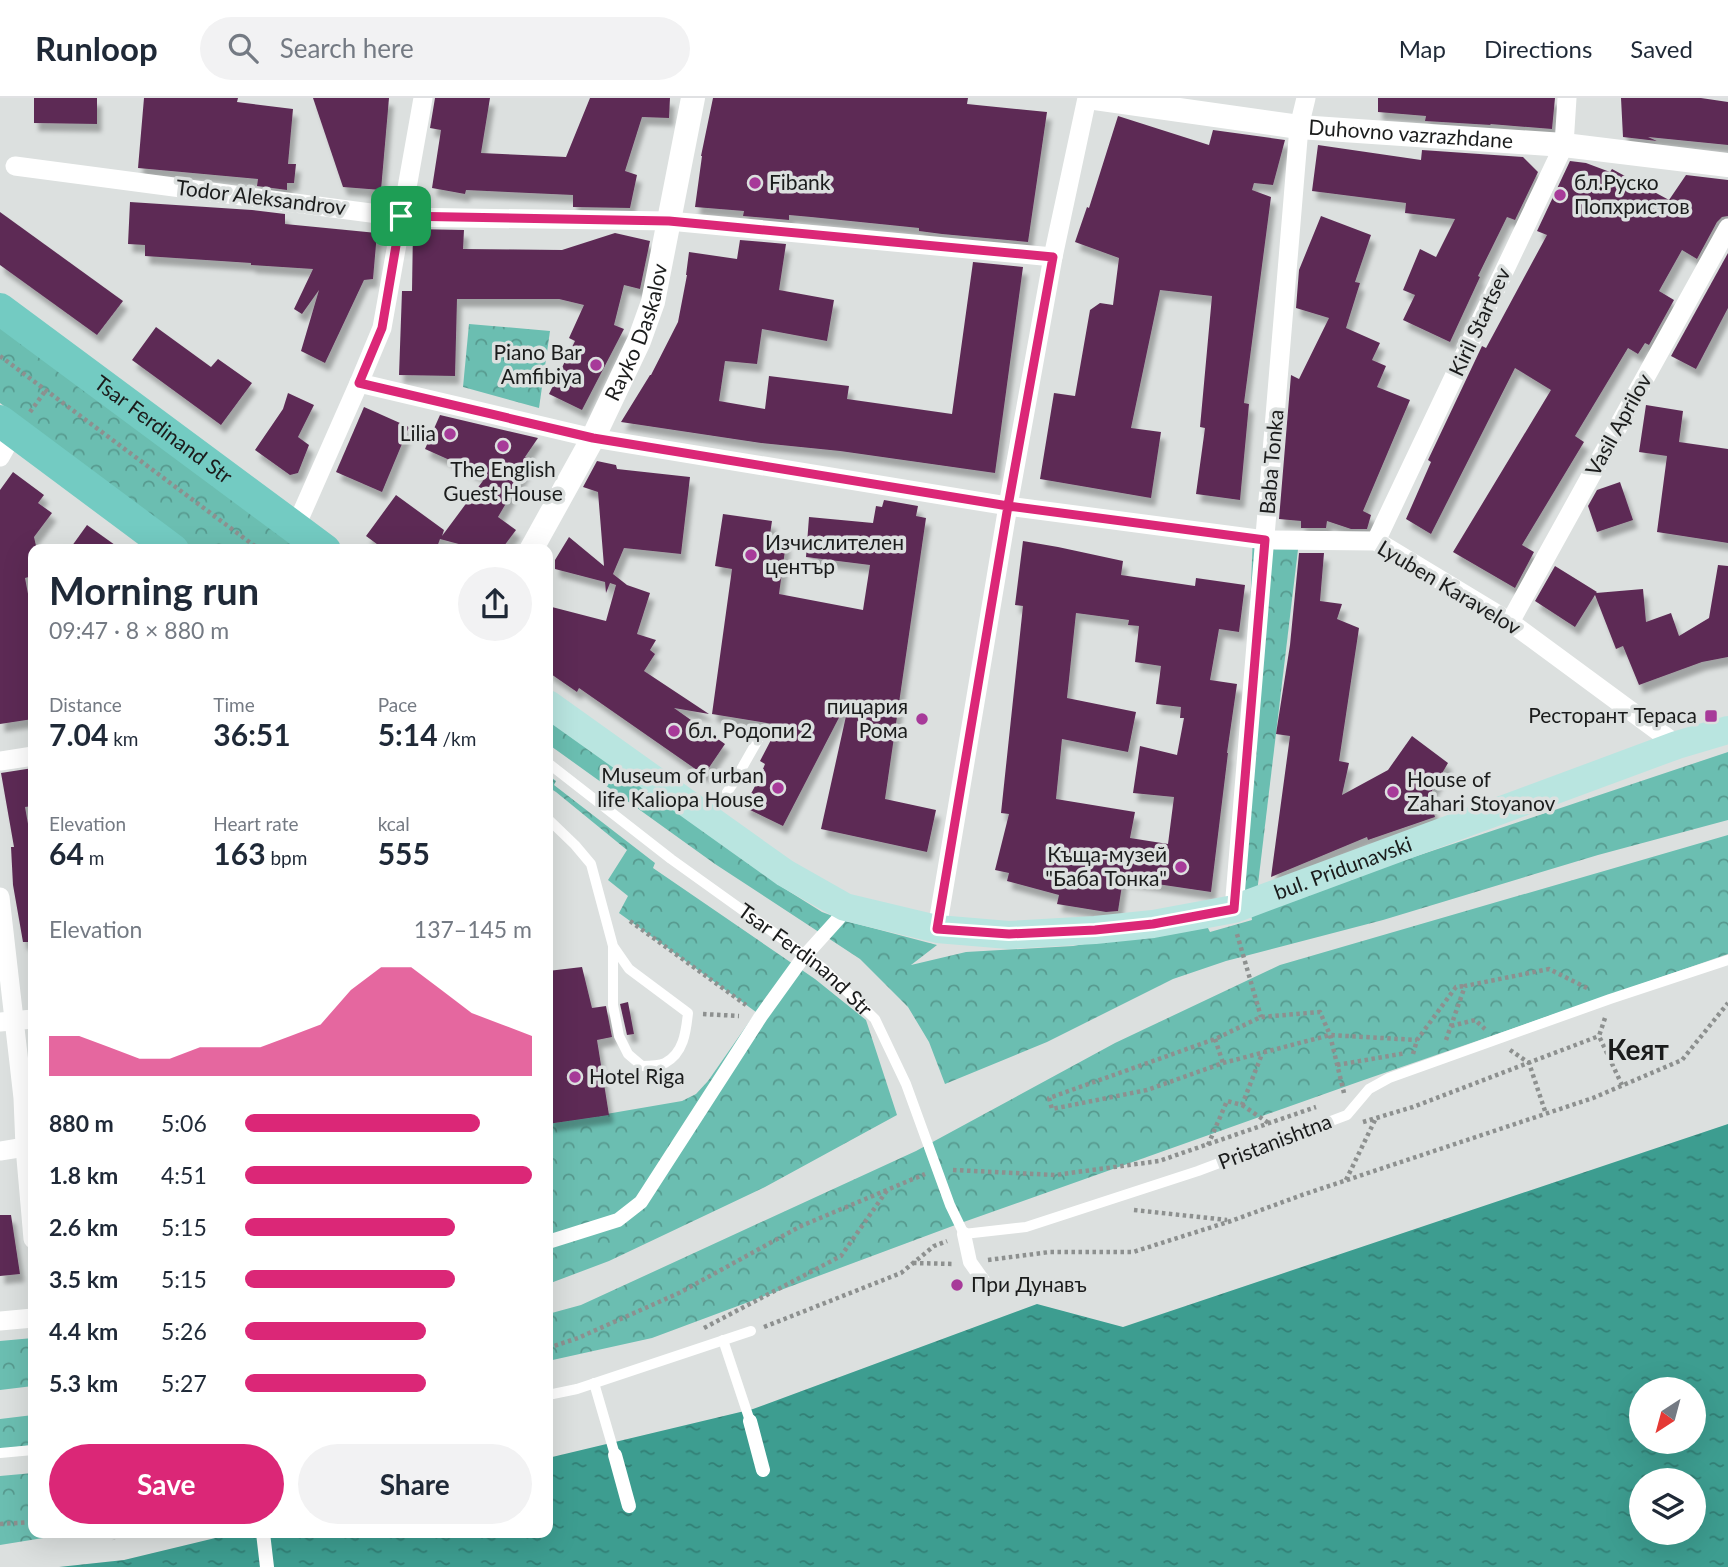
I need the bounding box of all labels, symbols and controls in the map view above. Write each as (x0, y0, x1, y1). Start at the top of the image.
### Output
search box (200, 17, 690, 80)
text: Runloop (35, 28, 158, 68)
icon: search (224, 29, 262, 67)
text: Search here (280, 32, 414, 64)
text: Map (1399, 34, 1446, 63)
text: Directions (1484, 34, 1592, 63)
text: Saved (1630, 34, 1693, 63)
street label: Duhovno vazrazhdane (1308, 114, 1514, 153)
place label: Fibank (769, 169, 831, 194)
place label: бл.Руско Попхристов (1574, 169, 1690, 218)
street label: Todor Aleksandrov (175, 174, 348, 219)
marker: Fibank (747, 175, 763, 191)
pin (371, 186, 431, 246)
marker: бл.Руско Попхристов (1552, 187, 1568, 203)
icon: arrive (382, 197, 420, 235)
street label: Rayko Daskalov (599, 261, 671, 404)
street label: Kiril Startsev (1443, 263, 1515, 380)
place label: Piano Bar Amfibiya (493, 339, 582, 388)
marker: Piano Bar Amfibiya (588, 357, 604, 373)
street label: Tsar Ferdinand Str (90, 369, 238, 488)
street label: Vasil Aprilov (1579, 369, 1656, 480)
street label: Baba Tonka (1253, 408, 1288, 515)
place label: Lilia (400, 420, 436, 445)
marker: Lilia (442, 426, 458, 442)
marker: The English Guest House (495, 438, 511, 454)
place label: The English Guest House (443, 456, 563, 505)
place label: Изчислителен център (765, 529, 904, 578)
street label: Lyuben Karavelov (1374, 534, 1526, 639)
marker: Изчислителен център (743, 547, 759, 563)
text: Morning run (49, 567, 259, 613)
button: share (458, 567, 532, 641)
text: 09:47 · 8 × 880 m (49, 616, 229, 644)
text: Distance (49, 693, 122, 716)
text: Time (213, 693, 255, 716)
text: Pace (378, 693, 417, 716)
place label: пицария Рома (827, 693, 908, 742)
place label: Ресторант Тераса (1528, 702, 1697, 727)
marker: Ресторант Тераса (1703, 708, 1719, 724)
marker: пицария Рома (914, 711, 930, 727)
text: 7.04 (49, 716, 108, 752)
text: 36:51 (213, 716, 291, 752)
text: 5:14 (378, 716, 438, 752)
place label: бл. Родопи 2 (688, 717, 812, 742)
marker: бл. Родопи 2 (666, 723, 682, 739)
text: km (108, 727, 138, 750)
text: /km (438, 727, 476, 750)
place label: Museum of urban life Kaliopa House (597, 762, 764, 811)
place label: House of Zahari Stoyanov (1407, 766, 1556, 815)
marker: Museum of urban life Kaliopa House (770, 780, 786, 796)
marker: House of Zahari Stoyanov (1385, 784, 1401, 800)
text: Elevation (49, 812, 126, 835)
text: Heart rate (213, 812, 299, 835)
text: kcal (378, 812, 410, 835)
street label: bul. Pridunavski (1270, 830, 1415, 904)
text: 64 (49, 835, 84, 871)
text: 163 (213, 835, 266, 871)
text: 555 (378, 835, 430, 871)
place label: Къща-музей "Баба Тонка" (1045, 841, 1167, 890)
text: m (84, 846, 104, 869)
text: bpm (266, 846, 307, 869)
marker: Къща-музей "Баба Тонка" (1173, 859, 1189, 875)
street label: Tsar Ferdinand Str (734, 897, 878, 1021)
text: Elevation (49, 915, 142, 943)
text: 137–145 m (414, 915, 532, 943)
district label: Кеят (1607, 1032, 1670, 1066)
place label: Hotel Riga (589, 1063, 685, 1088)
marker: Hotel Riga (567, 1069, 583, 1085)
street label: Pristanishtna (1214, 1108, 1335, 1174)
text: 880 m (49, 1109, 114, 1137)
text: 5:06 (161, 1109, 207, 1137)
text: 1.8 km (49, 1161, 118, 1189)
text: 4:51 (161, 1161, 207, 1189)
text: 2.6 km (49, 1213, 118, 1241)
text: 5:15 (161, 1213, 207, 1241)
text: 3.5 km (49, 1265, 118, 1293)
text: 5:15 (161, 1265, 207, 1293)
place label: При Дунавъ (971, 1271, 1087, 1296)
marker: При Дунавъ (949, 1277, 965, 1293)
text: 4.4 km (49, 1317, 118, 1345)
text: 5:26 (161, 1317, 207, 1345)
text: 5.3 km (49, 1369, 118, 1397)
text: 5:27 (161, 1369, 207, 1397)
north arrow (1629, 1377, 1706, 1454)
map controls (1629, 1377, 1706, 1545)
button: Save (49, 1444, 284, 1524)
button: Share (298, 1444, 532, 1524)
button: layers (1629, 1468, 1706, 1545)

